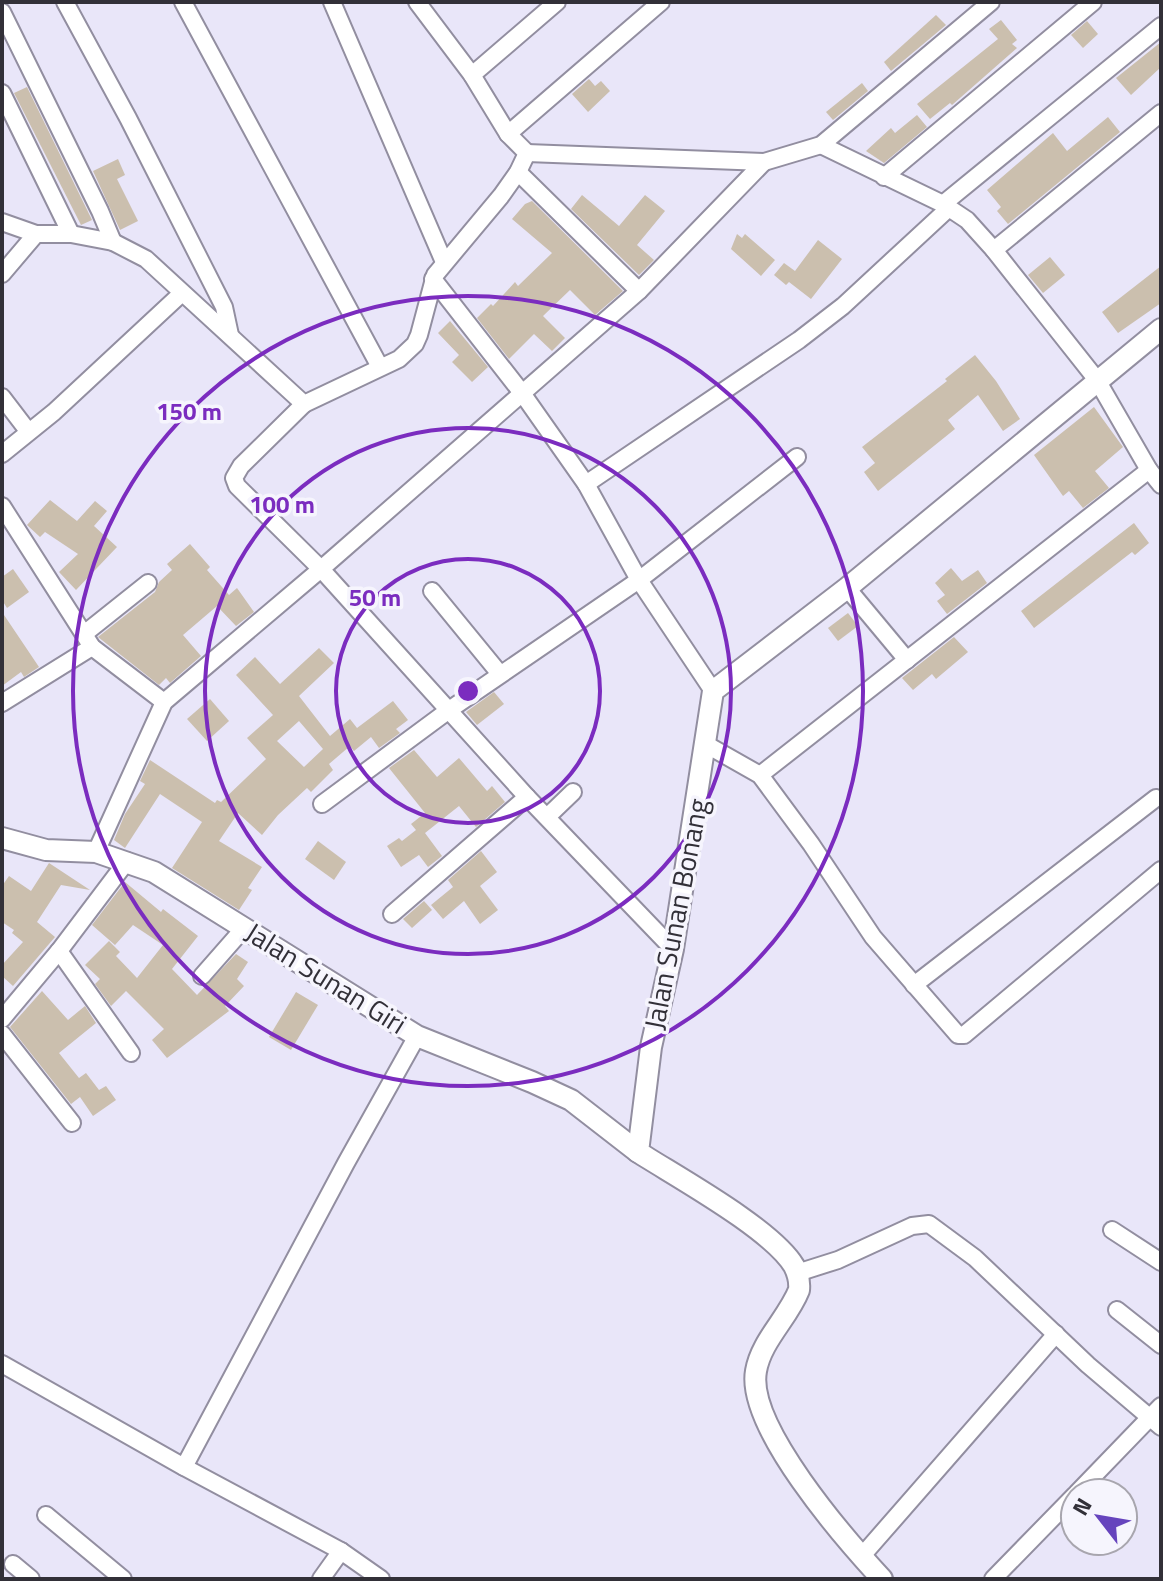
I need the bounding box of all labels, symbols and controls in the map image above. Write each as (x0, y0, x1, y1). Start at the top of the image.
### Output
text: 150 m (156, 393, 222, 429)
text: 100 m (249, 486, 315, 522)
text: 50 m (349, 579, 401, 615)
centre of rings (454, 677, 482, 705)
street label: Jalan Sunan Bonang (632, 795, 719, 1033)
street label: Jalan Sunan Giri (237, 911, 415, 1044)
north arrow (1059, 1477, 1139, 1557)
text: N (1063, 1491, 1100, 1522)

